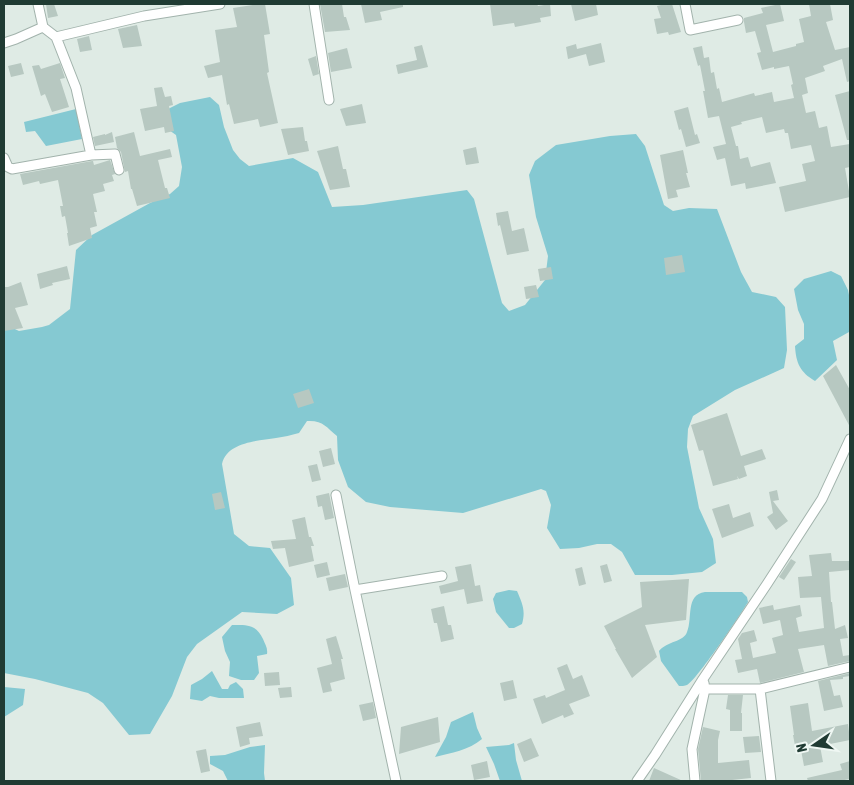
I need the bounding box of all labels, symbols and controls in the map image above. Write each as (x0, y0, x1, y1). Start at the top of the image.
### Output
north arrow (789, 720, 839, 770)
text: N (793, 742, 810, 754)

